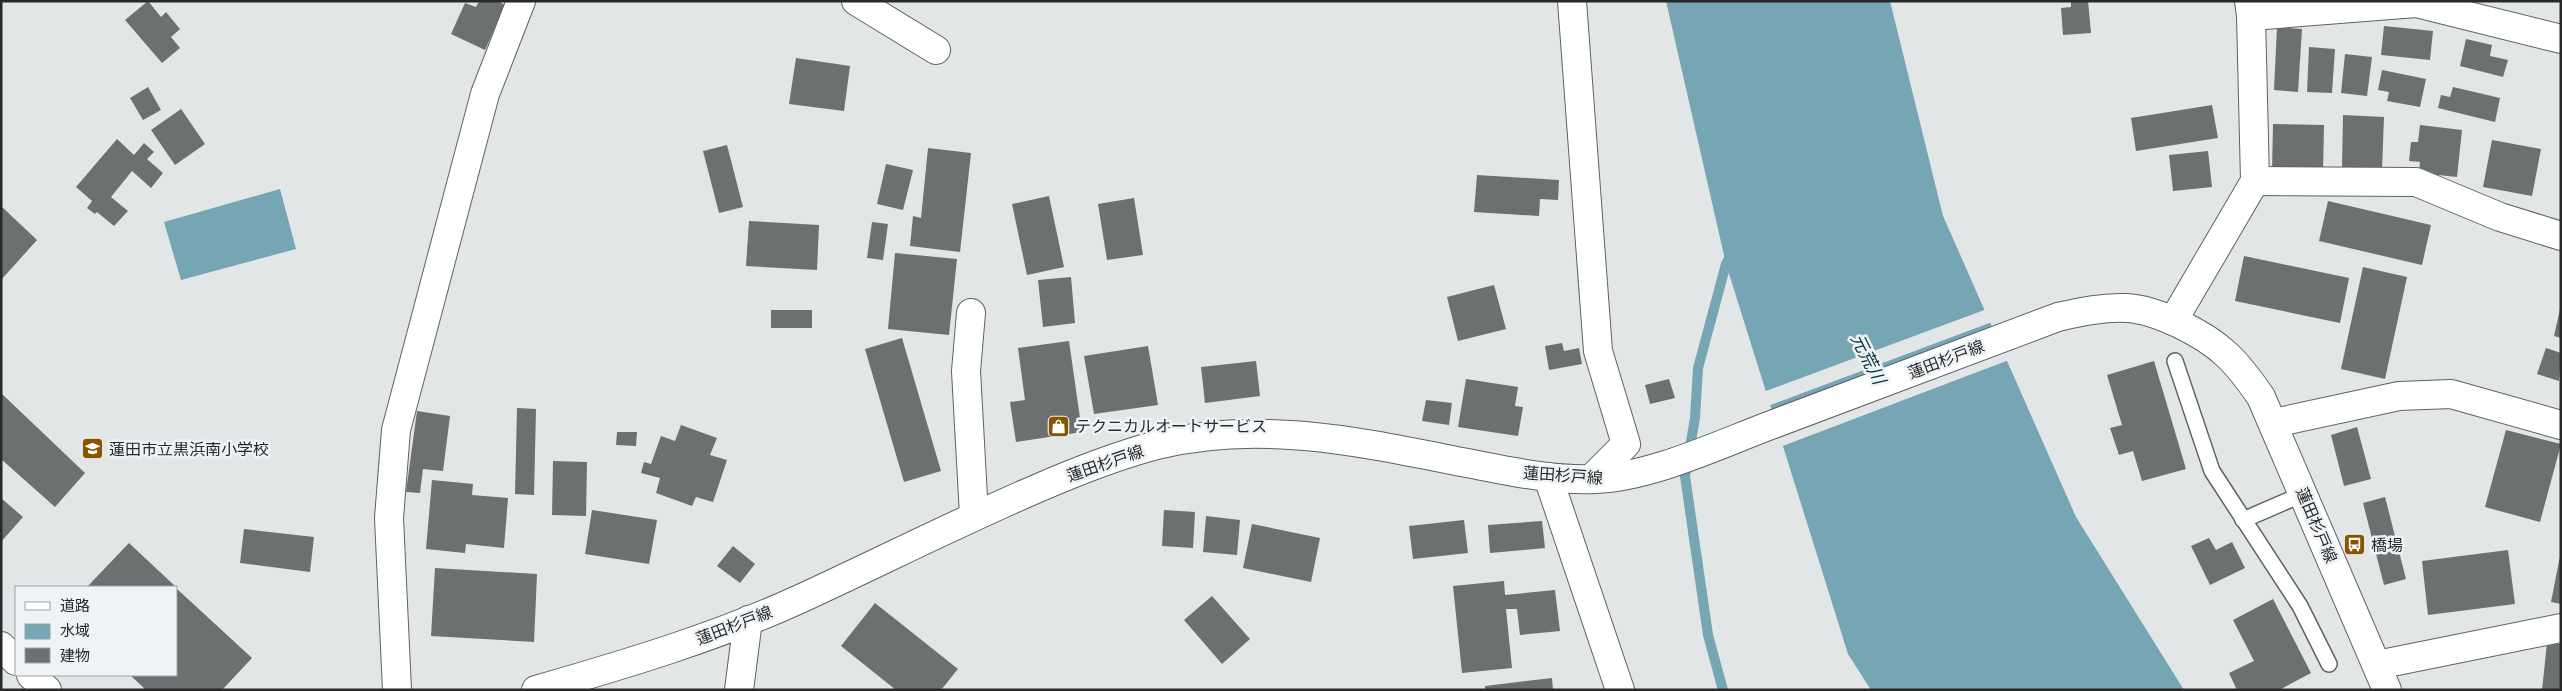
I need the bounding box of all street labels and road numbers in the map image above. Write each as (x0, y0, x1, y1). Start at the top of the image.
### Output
street label: 蓮田杉戸線 (1905, 335, 1987, 383)
street label: 蓮田杉戸線 (1064, 441, 1146, 485)
street label: 蓮田杉戸線 (1522, 462, 1604, 488)
street label: 蓮田杉戸線 (2292, 484, 2342, 566)
street label: 蓮田杉戸線 (693, 601, 775, 649)

